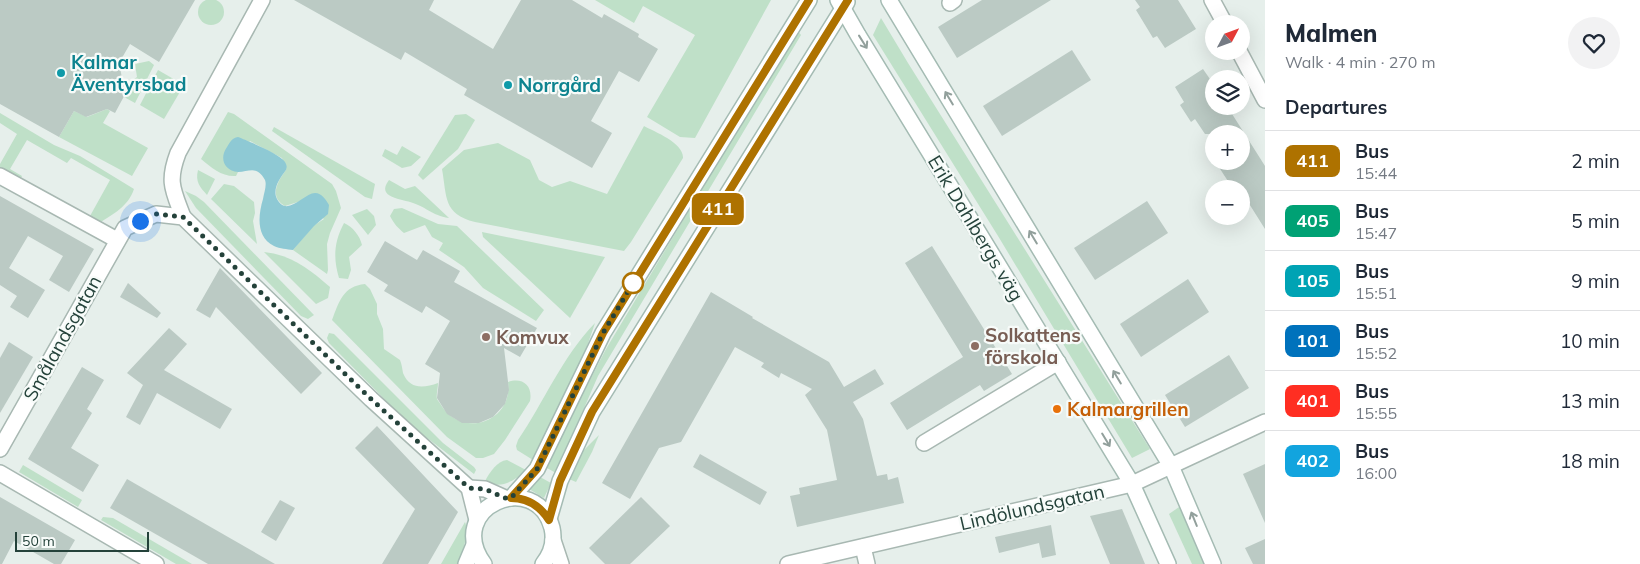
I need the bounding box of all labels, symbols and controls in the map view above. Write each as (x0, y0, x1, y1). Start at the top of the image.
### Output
north arrow (1205, 15, 1250, 60)
map controls (1205, 15, 1250, 225)
button: heart (1568, 17, 1620, 69)
text: Malmen (1285, 18, 1378, 48)
one-way arrow (858, 35, 868, 49)
place label: Kalmar Äventyrsbad (71, 50, 187, 96)
text: Walk · 4 min · 270 m (1285, 52, 1436, 72)
marker: Kalmar Äventyrsbad (55, 67, 67, 79)
button: layers (1205, 70, 1250, 115)
place label: Norrgård (518, 73, 601, 97)
marker: Norrgård (502, 79, 514, 91)
one-way arrow (943, 92, 953, 106)
text: Departures (1285, 95, 1387, 119)
button: + (1205, 125, 1250, 170)
text: Bus (1355, 139, 1389, 163)
text: 411 (1296, 149, 1329, 172)
text: 2 min (1571, 149, 1620, 173)
street label: Erik Dahlbergs väg (923, 151, 1029, 305)
text: 15:44 (1355, 163, 1397, 183)
button: − (1205, 180, 1250, 225)
line badge: 411 (689, 193, 747, 225)
text: 411 (702, 197, 734, 220)
text: Bus (1355, 199, 1389, 223)
your location (128, 209, 153, 234)
text: 405 (1296, 209, 1329, 232)
text: 5 min (1571, 209, 1620, 233)
text: 15:47 (1355, 223, 1397, 243)
one-way arrow (1027, 231, 1037, 245)
text: Bus (1355, 259, 1389, 283)
text: 105 (1296, 269, 1329, 292)
text: 9 min (1571, 269, 1620, 293)
street label: Smålandsgatan (18, 271, 106, 405)
unlabelled marker (622, 272, 644, 294)
text: 15:51 (1355, 283, 1397, 303)
text: Bus (1355, 319, 1389, 343)
place label: Solkattens förskola (985, 323, 1081, 369)
place label: Komvux (496, 325, 569, 349)
text: 101 (1296, 329, 1329, 352)
text: 10 min (1560, 329, 1620, 353)
marker: Komvux (480, 331, 492, 343)
marker: Solkattens förskola (969, 340, 981, 352)
text: 15:52 (1355, 343, 1397, 363)
one-way arrow (1111, 370, 1121, 384)
text: Bus (1355, 379, 1389, 403)
text: 401 (1296, 389, 1329, 412)
text: 13 min (1560, 389, 1620, 413)
place label: Kalmargrillen (1067, 397, 1189, 421)
marker: Kalmargrillen (1051, 403, 1063, 415)
text: 15:55 (1355, 403, 1397, 423)
one-way arrow (1101, 433, 1111, 447)
text: Bus (1355, 439, 1389, 463)
text: 402 (1296, 449, 1329, 472)
text: 18 min (1560, 449, 1620, 473)
text: 16:00 (1355, 463, 1397, 483)
street label: Lindölundsgatan (957, 479, 1107, 535)
one-way arrow (1189, 512, 1199, 527)
scale bar (15, 529, 149, 552)
text: 50 m (22, 532, 55, 550)

